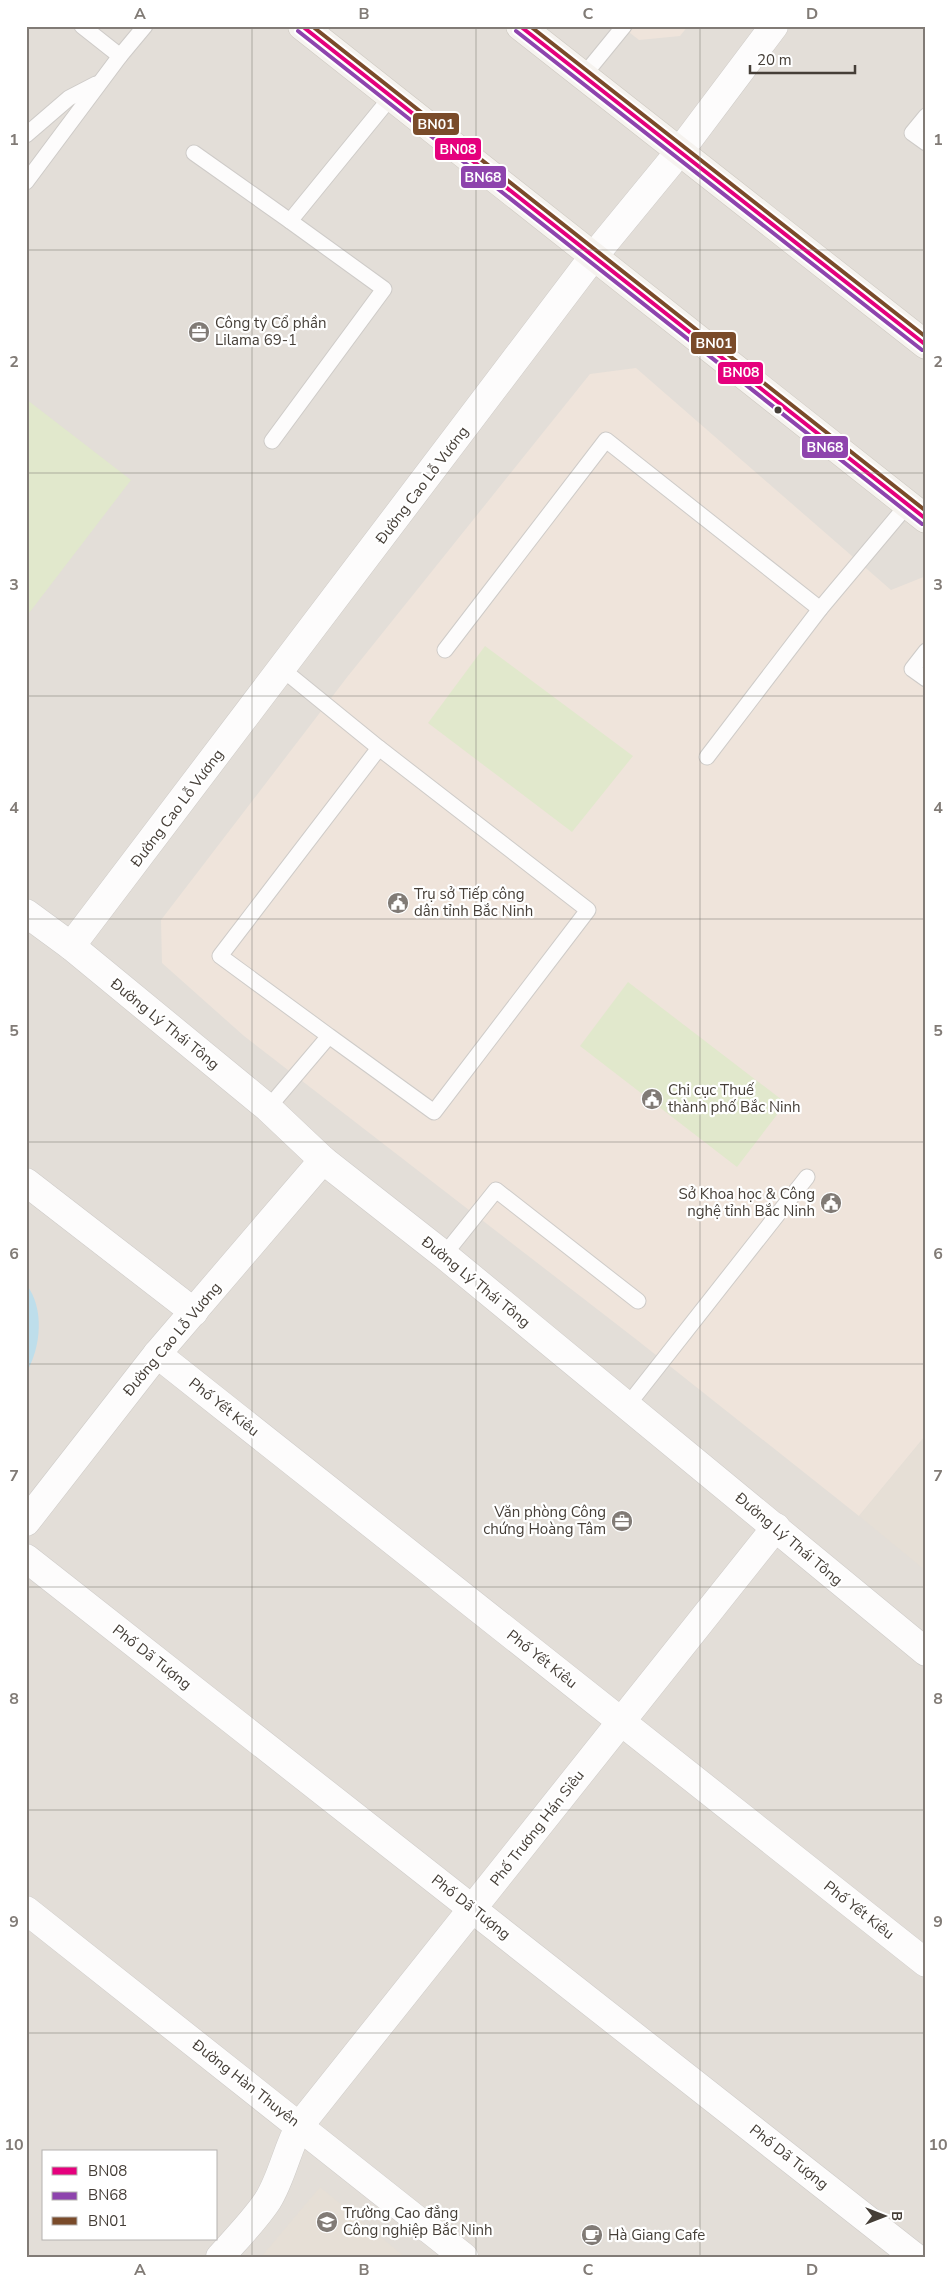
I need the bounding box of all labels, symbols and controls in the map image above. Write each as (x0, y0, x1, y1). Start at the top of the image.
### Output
text: A (134, 3, 146, 25)
text: B (358, 3, 370, 25)
text: C (583, 3, 594, 25)
text: D (806, 3, 818, 25)
scale bar (750, 42, 854, 74)
text: 20 m (757, 50, 792, 70)
line badge: BN01 (412, 112, 460, 136)
text: BN01 (418, 115, 454, 134)
text: 1 (9, 129, 19, 151)
text: 1 (933, 129, 943, 151)
line badge: BN08 (434, 137, 482, 161)
text: BN08 (440, 140, 476, 159)
line badge: BN68 (460, 165, 507, 189)
text: BN68 (465, 168, 501, 187)
place label: Công ty Cổ phần Lilama 69-1 (215, 313, 327, 350)
office icon: Công ty Cổ phần Lilama 69-1 (187, 320, 211, 344)
line badge: BN01 (690, 331, 737, 355)
text: BN01 (696, 334, 732, 353)
text: 2 (9, 351, 19, 373)
text: 2 (933, 351, 943, 373)
line badge: BN08 (717, 361, 764, 385)
text: BN08 (723, 363, 759, 382)
unlabelled marker (773, 405, 783, 415)
street label: Đường Cao Lỗ Vương (370, 422, 473, 549)
line badge: BN68 (801, 435, 849, 459)
text: BN68 (807, 438, 843, 457)
text: 3 (9, 574, 19, 596)
text: 3 (933, 574, 943, 596)
street label: Đường Cao Lỗ Vương (125, 745, 228, 872)
text: 4 (9, 797, 19, 819)
text: 4 (933, 797, 943, 819)
place label: Trụ sở Tiếp công dân tỉnh Bắc Ninh (414, 884, 533, 921)
public building icon: Trụ sở Tiếp công dân tỉnh Bắc Ninh (386, 891, 410, 915)
street label: Đường Lý Thái Tông (106, 973, 224, 1074)
text: 5 (9, 1020, 19, 1042)
text: 5 (933, 1020, 943, 1042)
place label: Chi cục Thuế thành phố Bắc Ninh (668, 1080, 801, 1117)
public building icon: Chi cục Thuế thành phố Bắc Ninh (640, 1087, 664, 1111)
place label: Sở Khoa học & Công nghệ tỉnh Bắc Ninh (678, 1184, 815, 1221)
public building icon: Sở Khoa học & Công nghệ tỉnh Bắc Ninh (819, 1191, 843, 1215)
street label: Đường Lý Thái Tông (417, 1231, 535, 1332)
text: 6 (9, 1243, 19, 1265)
text: 6 (933, 1243, 943, 1265)
street label: Đường Cao Lỗ Vương (118, 1278, 226, 1401)
street label: Phố Yết Kiêu (185, 1373, 263, 1441)
text: 7 (9, 1465, 19, 1487)
text: 7 (933, 1465, 943, 1487)
street label: Đường Lý Thái Tông (730, 1487, 847, 1590)
place label: Văn phòng Công chứng Hoàng Tâm (483, 1502, 606, 1539)
office icon: Văn phòng Công chứng Hoàng Tâm (610, 1509, 634, 1533)
street label: Phố Dã Tượng (108, 1620, 196, 1694)
street label: Phố Yết Kiêu (503, 1625, 581, 1693)
text: 8 (9, 1688, 19, 1710)
text: 8 (933, 1688, 943, 1710)
street label: Phố Trương Hán Siêu (485, 1766, 589, 1890)
street label: Phố Dã Tượng (427, 1870, 515, 1944)
street label: Phố Yết Kiêu (820, 1876, 898, 1944)
text: 9 (9, 1911, 19, 1933)
text: 9 (933, 1911, 943, 1933)
street label: Đường Hàn Thuyên (187, 2034, 304, 2131)
street label: Phố Dã Tượng (745, 2120, 833, 2194)
text: 10 (4, 2134, 24, 2156)
text: 10 (928, 2134, 948, 2156)
legend (42, 2150, 218, 2240)
text: BN08 (88, 2161, 127, 2181)
text: BN68 (88, 2185, 127, 2205)
north arrow (860, 2190, 910, 2240)
place label: Trường Cao đẳng Công nghiệp Bắc Ninh (343, 2203, 492, 2240)
school or university icon: Trường Cao đẳng Công nghiệp Bắc Ninh (315, 2210, 339, 2234)
text: BN01 (88, 2211, 127, 2231)
text: B (887, 2211, 906, 2221)
cafe icon: Hà Giang Cafe (580, 2223, 604, 2247)
place label: Hà Giang Cafe (608, 2225, 705, 2245)
text: A (134, 2259, 146, 2281)
text: B (358, 2259, 370, 2281)
text: C (583, 2259, 594, 2281)
text: D (806, 2259, 818, 2281)

